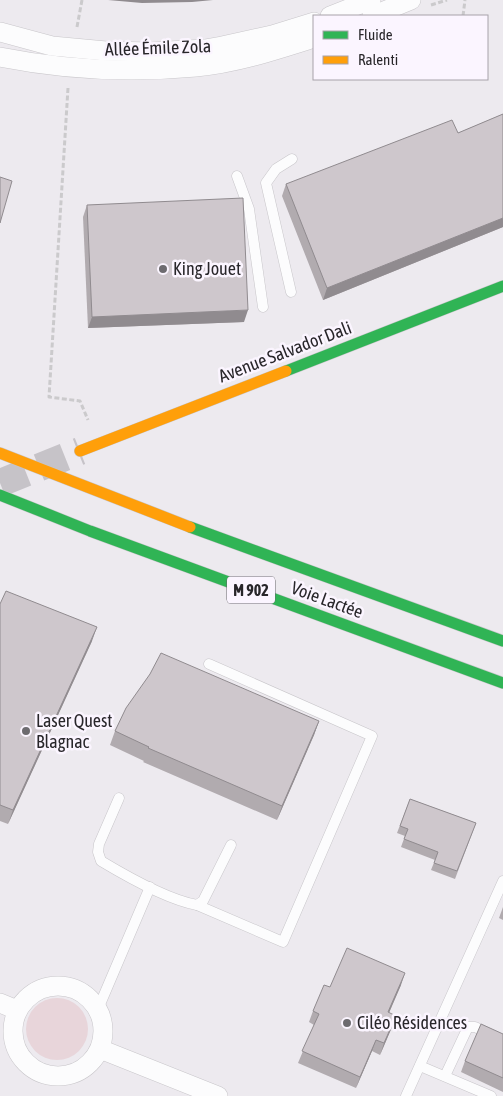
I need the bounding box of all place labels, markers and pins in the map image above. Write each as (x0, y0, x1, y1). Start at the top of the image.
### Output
place label: King Jouet (173, 258, 241, 279)
marker: King Jouet (157, 263, 169, 275)
place label: Laser Quest Blagnac (36, 710, 113, 752)
marker: Laser Quest Blagnac (20, 725, 32, 737)
place label: Ciléo Résidences (357, 1012, 467, 1033)
marker: Ciléo Résidences (341, 1017, 353, 1029)

